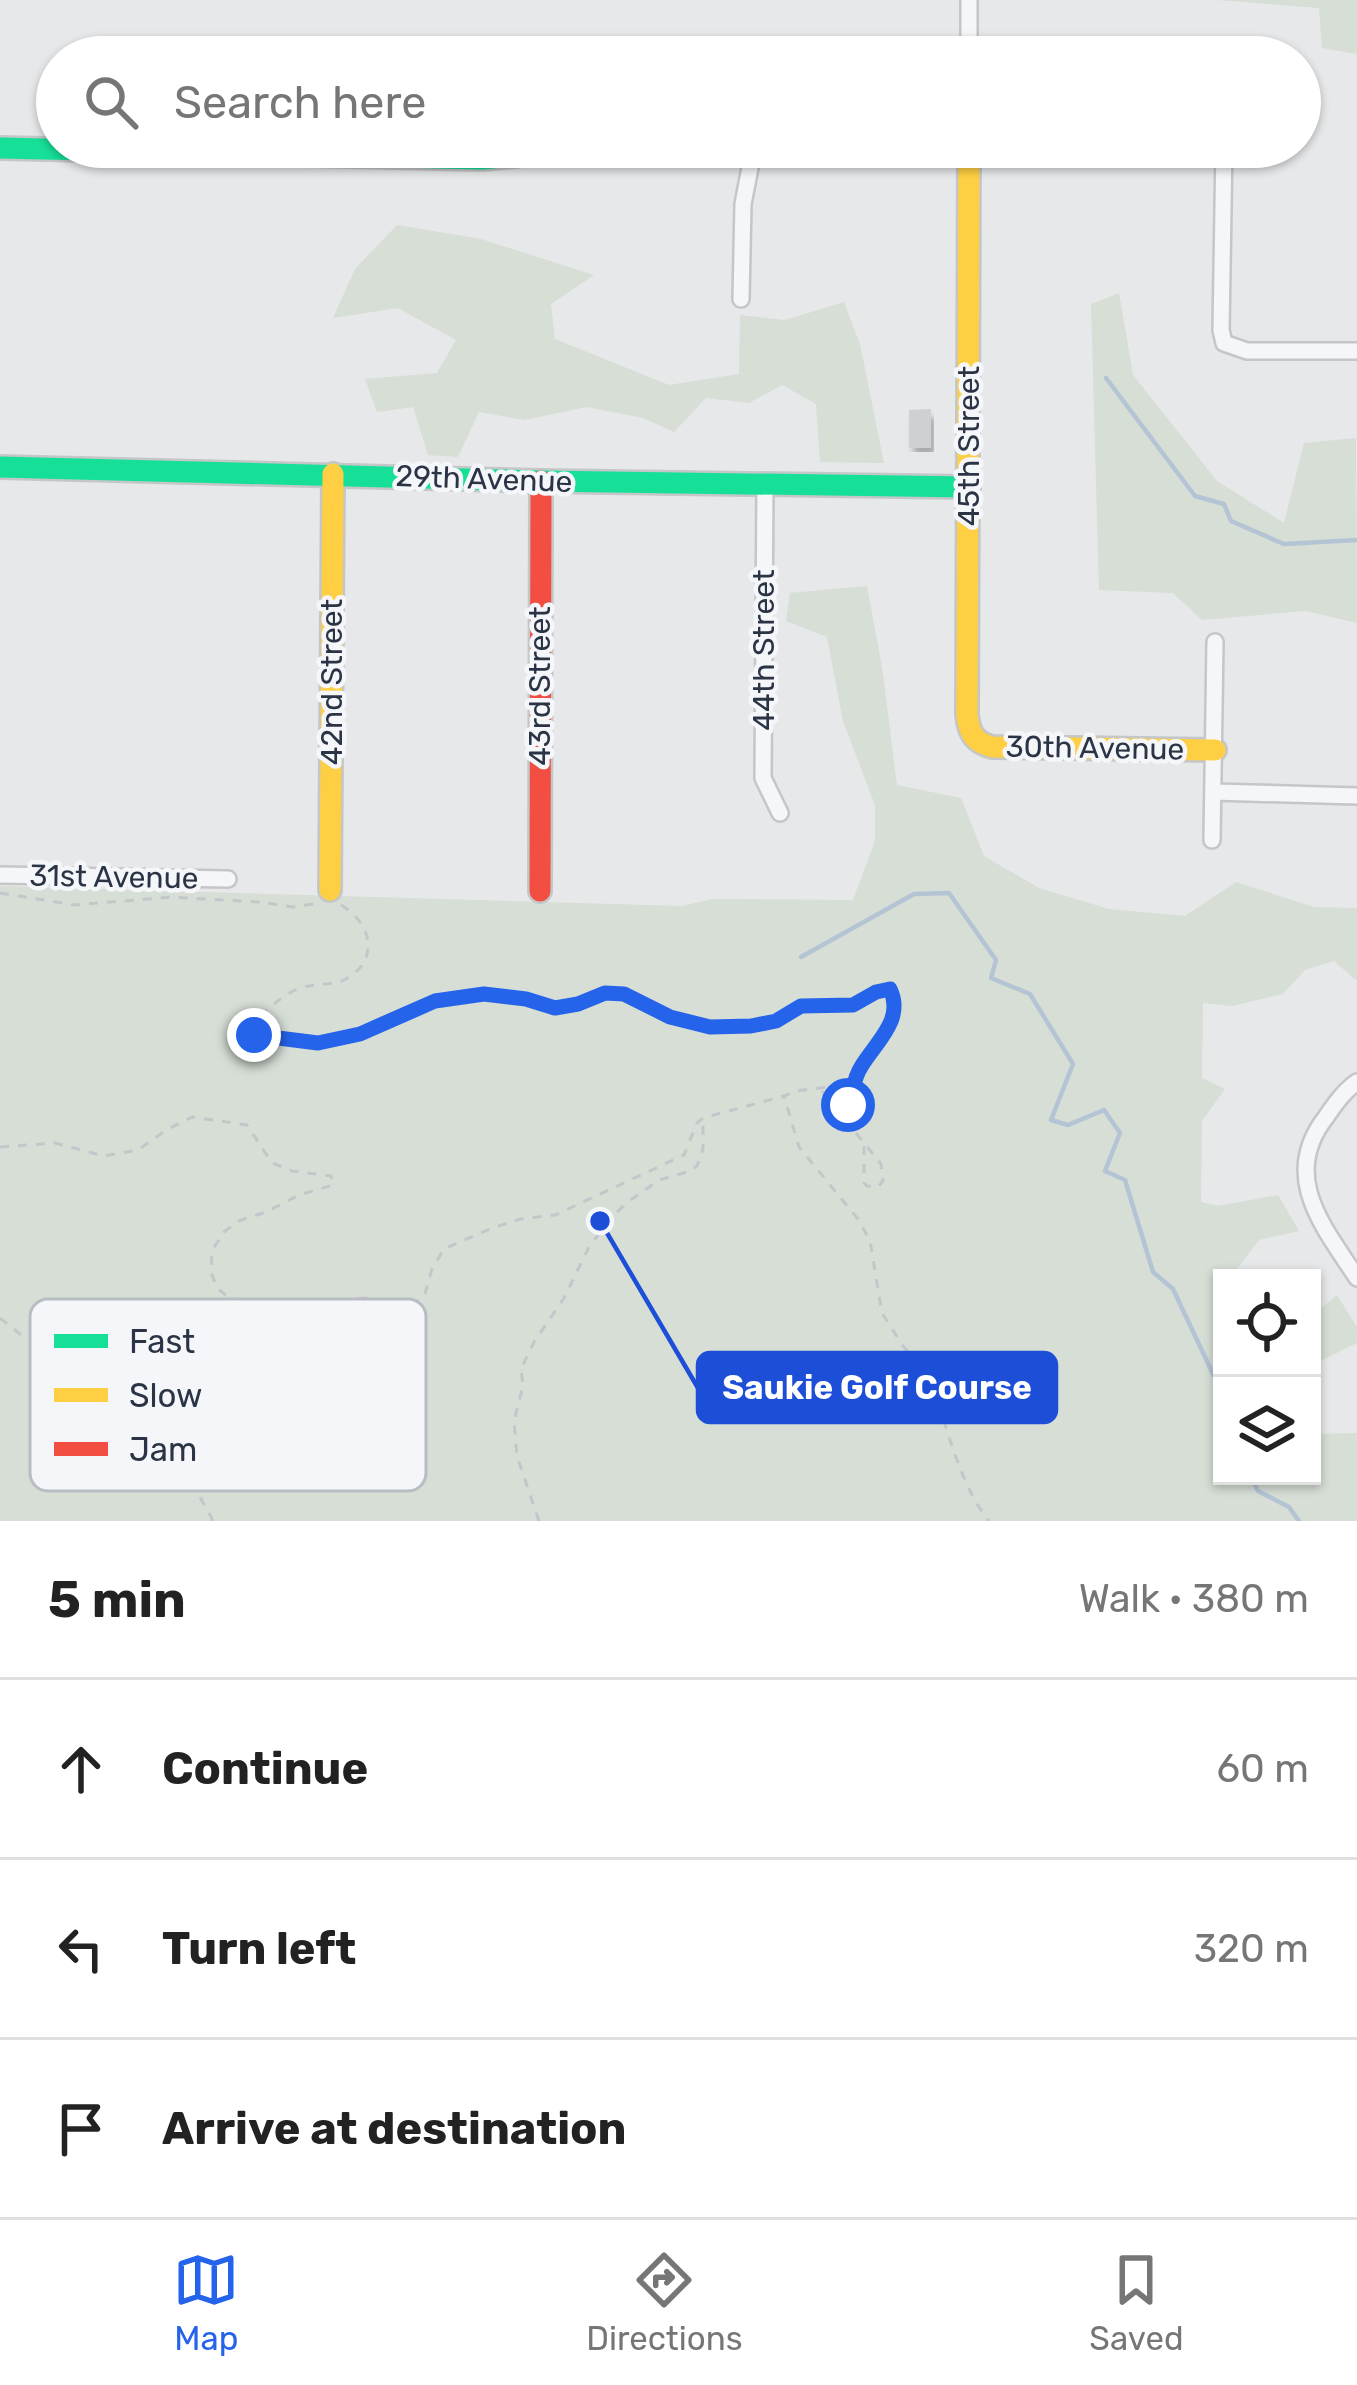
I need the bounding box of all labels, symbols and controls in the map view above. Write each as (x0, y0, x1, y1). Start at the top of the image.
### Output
search box (36, 36, 1321, 168)
icon: search (78, 69, 144, 135)
text: Search here (174, 76, 426, 129)
street label: 45th Street (951, 365, 987, 526)
street label: 29th Avenue (395, 458, 573, 500)
street label: 44th Street (746, 569, 782, 731)
street label: 42nd Street (314, 599, 350, 765)
street label: 43rd Street (522, 606, 558, 766)
street label: 30th Avenue (1005, 728, 1185, 768)
street label: 31st Avenue (29, 858, 199, 896)
route end (227, 1008, 281, 1062)
route start (821, 1078, 875, 1132)
map controls (1213, 1269, 1321, 1485)
button: locate (1213, 1269, 1321, 1377)
legend (30, 1299, 426, 1491)
text: Fast (129, 1322, 195, 1361)
callout: Saukie Golf Course (698, 1353, 1056, 1422)
text: Saukie Golf Course (722, 1368, 1032, 1407)
text: Slow (129, 1376, 203, 1415)
button: layers (1213, 1377, 1321, 1485)
text: Jam (129, 1430, 197, 1469)
text: 5 min (48, 1569, 186, 1630)
text: Walk · 380 m (1079, 1576, 1309, 1622)
icon: ahead (48, 1736, 114, 1802)
text: Continue (162, 1742, 368, 1795)
text: 60 m (1216, 1746, 1309, 1792)
icon: left (48, 1916, 114, 1982)
text: Turn left (162, 1922, 356, 1975)
text: 320 m (1194, 1926, 1309, 1972)
icon: arrive (48, 2096, 114, 2162)
text: Arrive at destination (162, 2102, 627, 2155)
tab: Map (173, 2247, 239, 2358)
tab: Directions (586, 2247, 743, 2358)
tab: Saved (1089, 2247, 1184, 2358)

